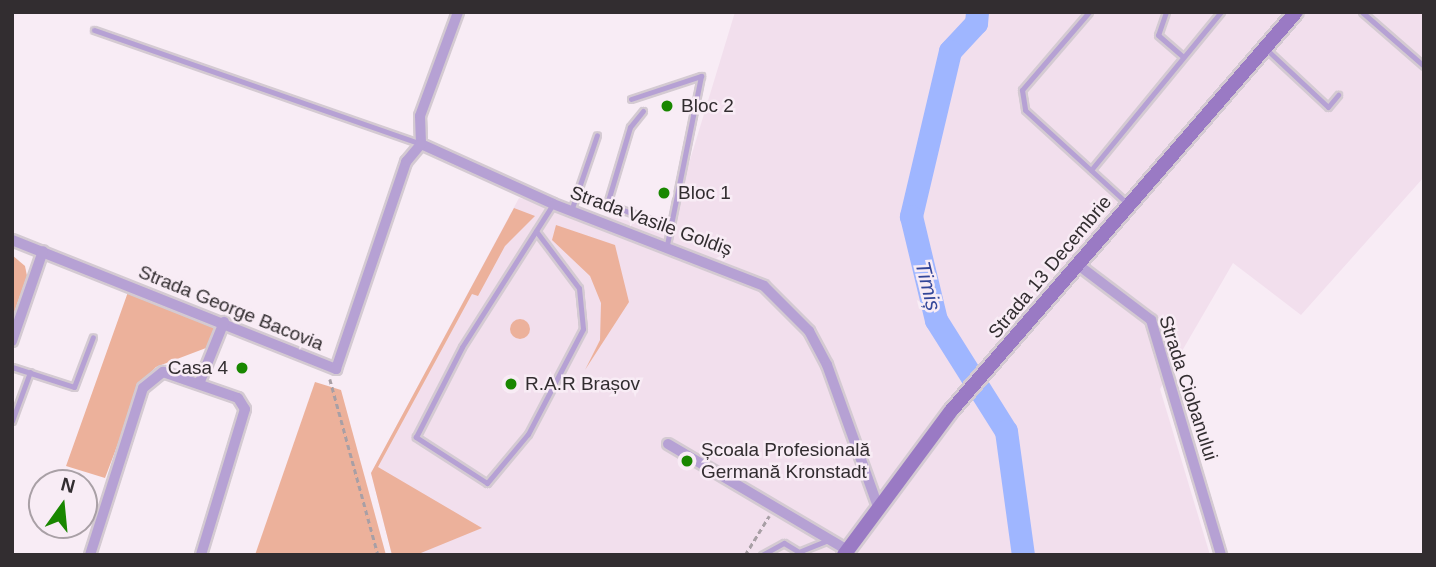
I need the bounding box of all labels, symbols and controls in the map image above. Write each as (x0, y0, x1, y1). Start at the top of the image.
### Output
place label: Bloc 2 (681, 95, 734, 117)
marker: Bloc 2 (659, 98, 675, 114)
street label: Strada Vasile Goldiș (567, 181, 735, 261)
place label: Bloc 1 (678, 182, 731, 204)
marker: Bloc 1 (656, 185, 672, 201)
street label: Strada 13 Decembrie (984, 191, 1116, 343)
water label: Timiș (910, 259, 946, 313)
street label: Strada George Bacovia (135, 260, 327, 356)
street label: Strada Ciobanului (1154, 313, 1222, 463)
place label: Casa 4 (168, 357, 228, 379)
marker: Casa 4 (234, 360, 250, 376)
place label: R.A.R Brașov (525, 373, 640, 395)
marker: R.A.R Brașov (503, 376, 519, 392)
place label: Școala Profesională Germană Kronstadt (701, 439, 870, 483)
marker: Școala Profesională Germană Kronstadt (679, 453, 695, 469)
north arrow (28, 469, 98, 539)
text: N (59, 473, 77, 497)

